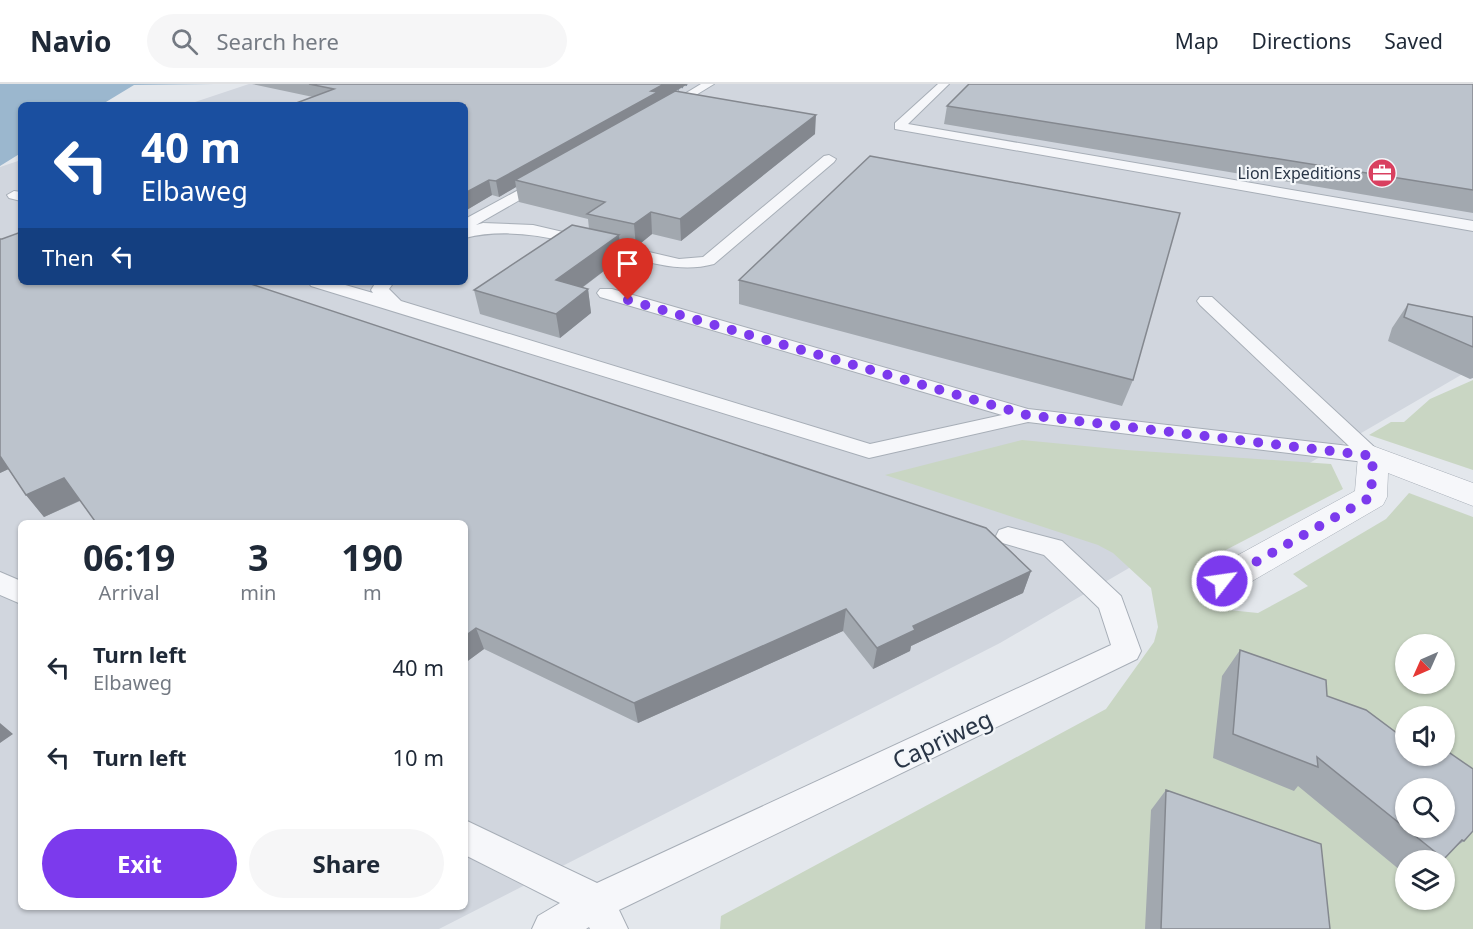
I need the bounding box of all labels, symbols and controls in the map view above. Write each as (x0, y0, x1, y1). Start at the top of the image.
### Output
search box (147, 14, 567, 68)
text: Navio (30, 22, 111, 60)
icon: search (168, 25, 201, 58)
text: Search here (216, 26, 339, 56)
text: Map (1175, 27, 1219, 55)
text: Directions (1252, 27, 1351, 55)
text: Saved (1384, 27, 1443, 55)
text: 40 m (141, 118, 241, 175)
icon: left (42, 126, 120, 204)
office icon: Lion Expeditions (1366, 157, 1398, 189)
place label: Lion Expeditions (1237, 162, 1361, 184)
text: Elbaweg (141, 172, 248, 209)
pin (602, 238, 653, 300)
icon: left (106, 240, 139, 273)
text: Then (42, 242, 94, 272)
icon: arrive (611, 247, 644, 280)
text: 06:19 (83, 533, 175, 582)
text: 3 (248, 533, 269, 582)
text: 190 (341, 533, 403, 582)
position arrow (1190, 549, 1254, 613)
text: Arrival (99, 579, 160, 606)
text: min (240, 579, 276, 606)
text: m (363, 579, 382, 606)
north arrow (1395, 634, 1455, 694)
map controls (1395, 634, 1455, 910)
text: Turn left (93, 639, 187, 669)
icon: left (42, 651, 75, 684)
text: 40 m (393, 652, 444, 682)
text: Elbaweg (93, 669, 172, 696)
street label: Capriweg (887, 702, 997, 776)
button: sound (1395, 706, 1455, 766)
icon: left (42, 741, 75, 774)
text: Turn left (93, 742, 187, 772)
text: 10 m (393, 742, 444, 772)
button: search (1395, 778, 1455, 838)
button: Exit (42, 829, 237, 898)
button: Share (249, 829, 444, 898)
button: layers (1395, 850, 1455, 910)

